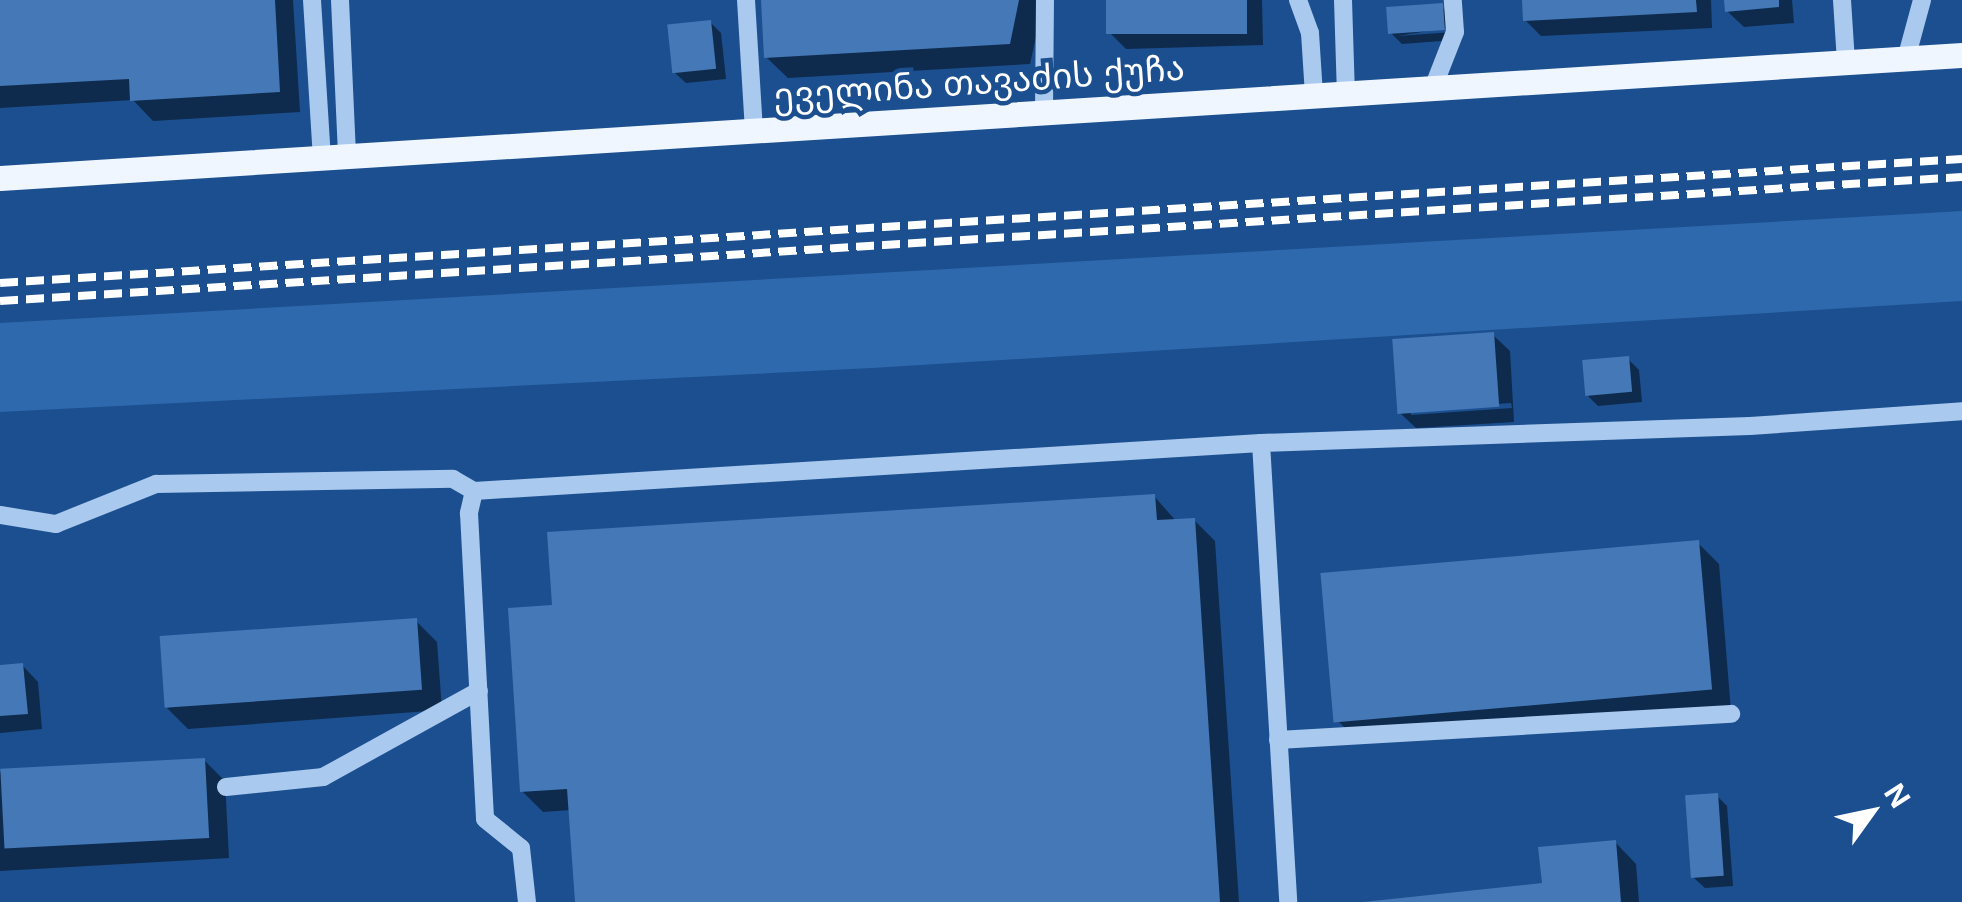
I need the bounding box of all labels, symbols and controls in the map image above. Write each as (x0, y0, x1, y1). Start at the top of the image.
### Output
street label: ეველინა თავაძის ქუჩა (772, 46, 1186, 116)
north arrow (1822, 762, 1922, 862)
text: N (1877, 777, 1917, 814)

